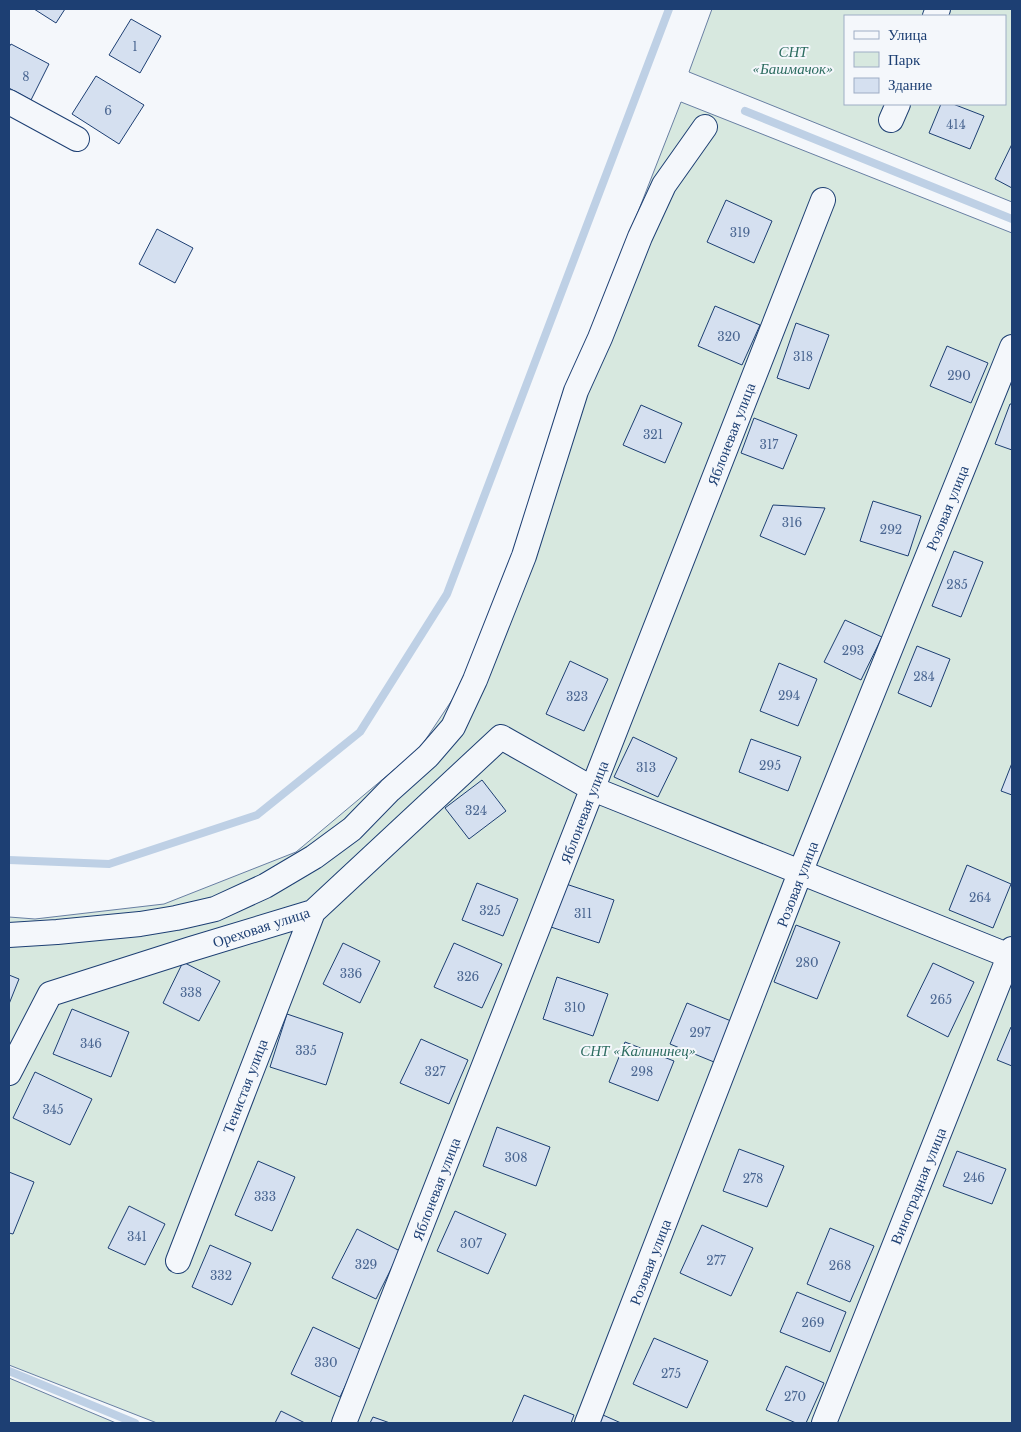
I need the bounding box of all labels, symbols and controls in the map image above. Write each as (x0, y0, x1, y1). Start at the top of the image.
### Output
legend (844, 15, 1006, 105)
text: Улица (888, 25, 927, 44)
house number: 1 (132, 39, 138, 54)
park label: СНТ «Башмачок» (753, 42, 833, 78)
text: Парк (888, 50, 921, 69)
house number: 8 (22, 69, 30, 84)
text: Здание (888, 75, 932, 94)
house number: 6 (104, 103, 112, 118)
house number: 414 (946, 117, 966, 132)
house number: 319 (730, 225, 750, 240)
house number: 320 (717, 329, 741, 344)
house number: 318 (793, 349, 813, 364)
house number: 290 (947, 368, 971, 383)
street label: Яблоневая улица (703, 380, 759, 488)
house number: 321 (643, 427, 663, 442)
house number: 317 (760, 437, 779, 452)
street label: Розовая улица (921, 462, 973, 554)
house number: 316 (782, 515, 803, 530)
house number: 292 (880, 522, 902, 537)
house number: 285 (946, 577, 968, 592)
house number: 293 (842, 643, 864, 658)
house number: 284 (913, 669, 935, 684)
house number: 294 (778, 688, 800, 703)
house number: 323 (566, 689, 588, 704)
street label: Яблоневая улица (556, 758, 612, 866)
house number: 295 (759, 758, 781, 773)
house number: 313 (636, 760, 656, 775)
house number: 324 (465, 803, 487, 818)
street label: Розовая улица (772, 838, 822, 930)
house number: 264 (969, 890, 991, 905)
street label: Ореховая улица (210, 902, 312, 952)
house number: 325 (479, 903, 501, 918)
house number: 311 (574, 906, 592, 921)
house number: 280 (795, 955, 819, 970)
house number: 336 (340, 966, 363, 981)
house number: 326 (457, 969, 480, 984)
house number: 338 (180, 985, 202, 1000)
house number: 265 (930, 992, 952, 1007)
house number: 310 (564, 1000, 586, 1015)
house number: 297 (689, 1025, 712, 1040)
house number: 346 (80, 1036, 102, 1051)
street label: Тенистая улица (218, 1036, 272, 1136)
park label: СНТ «Калининец» (580, 1041, 696, 1060)
house number: 335 (295, 1043, 317, 1058)
house number: 327 (425, 1064, 446, 1079)
house number: 298 (631, 1064, 653, 1079)
house number: 345 (42, 1102, 64, 1117)
street label: Виноградная улица (886, 1124, 950, 1247)
street label: Яблоневая улица (408, 1135, 464, 1243)
house number: 308 (504, 1150, 528, 1165)
house number: 246 (963, 1170, 985, 1185)
house number: 278 (743, 1171, 763, 1186)
house number: 333 (254, 1189, 276, 1204)
street label: Розовая улица (625, 1216, 675, 1308)
house number: 341 (127, 1229, 147, 1244)
house number: 307 (460, 1236, 483, 1251)
house number: 277 (706, 1253, 727, 1268)
house number: 329 (355, 1257, 377, 1272)
house number: 268 (829, 1258, 851, 1273)
house number: 332 (210, 1268, 232, 1283)
house number: 269 (802, 1315, 824, 1330)
house number: 330 (314, 1355, 338, 1370)
house number: 275 (661, 1366, 681, 1381)
house number: 270 (784, 1389, 806, 1404)

